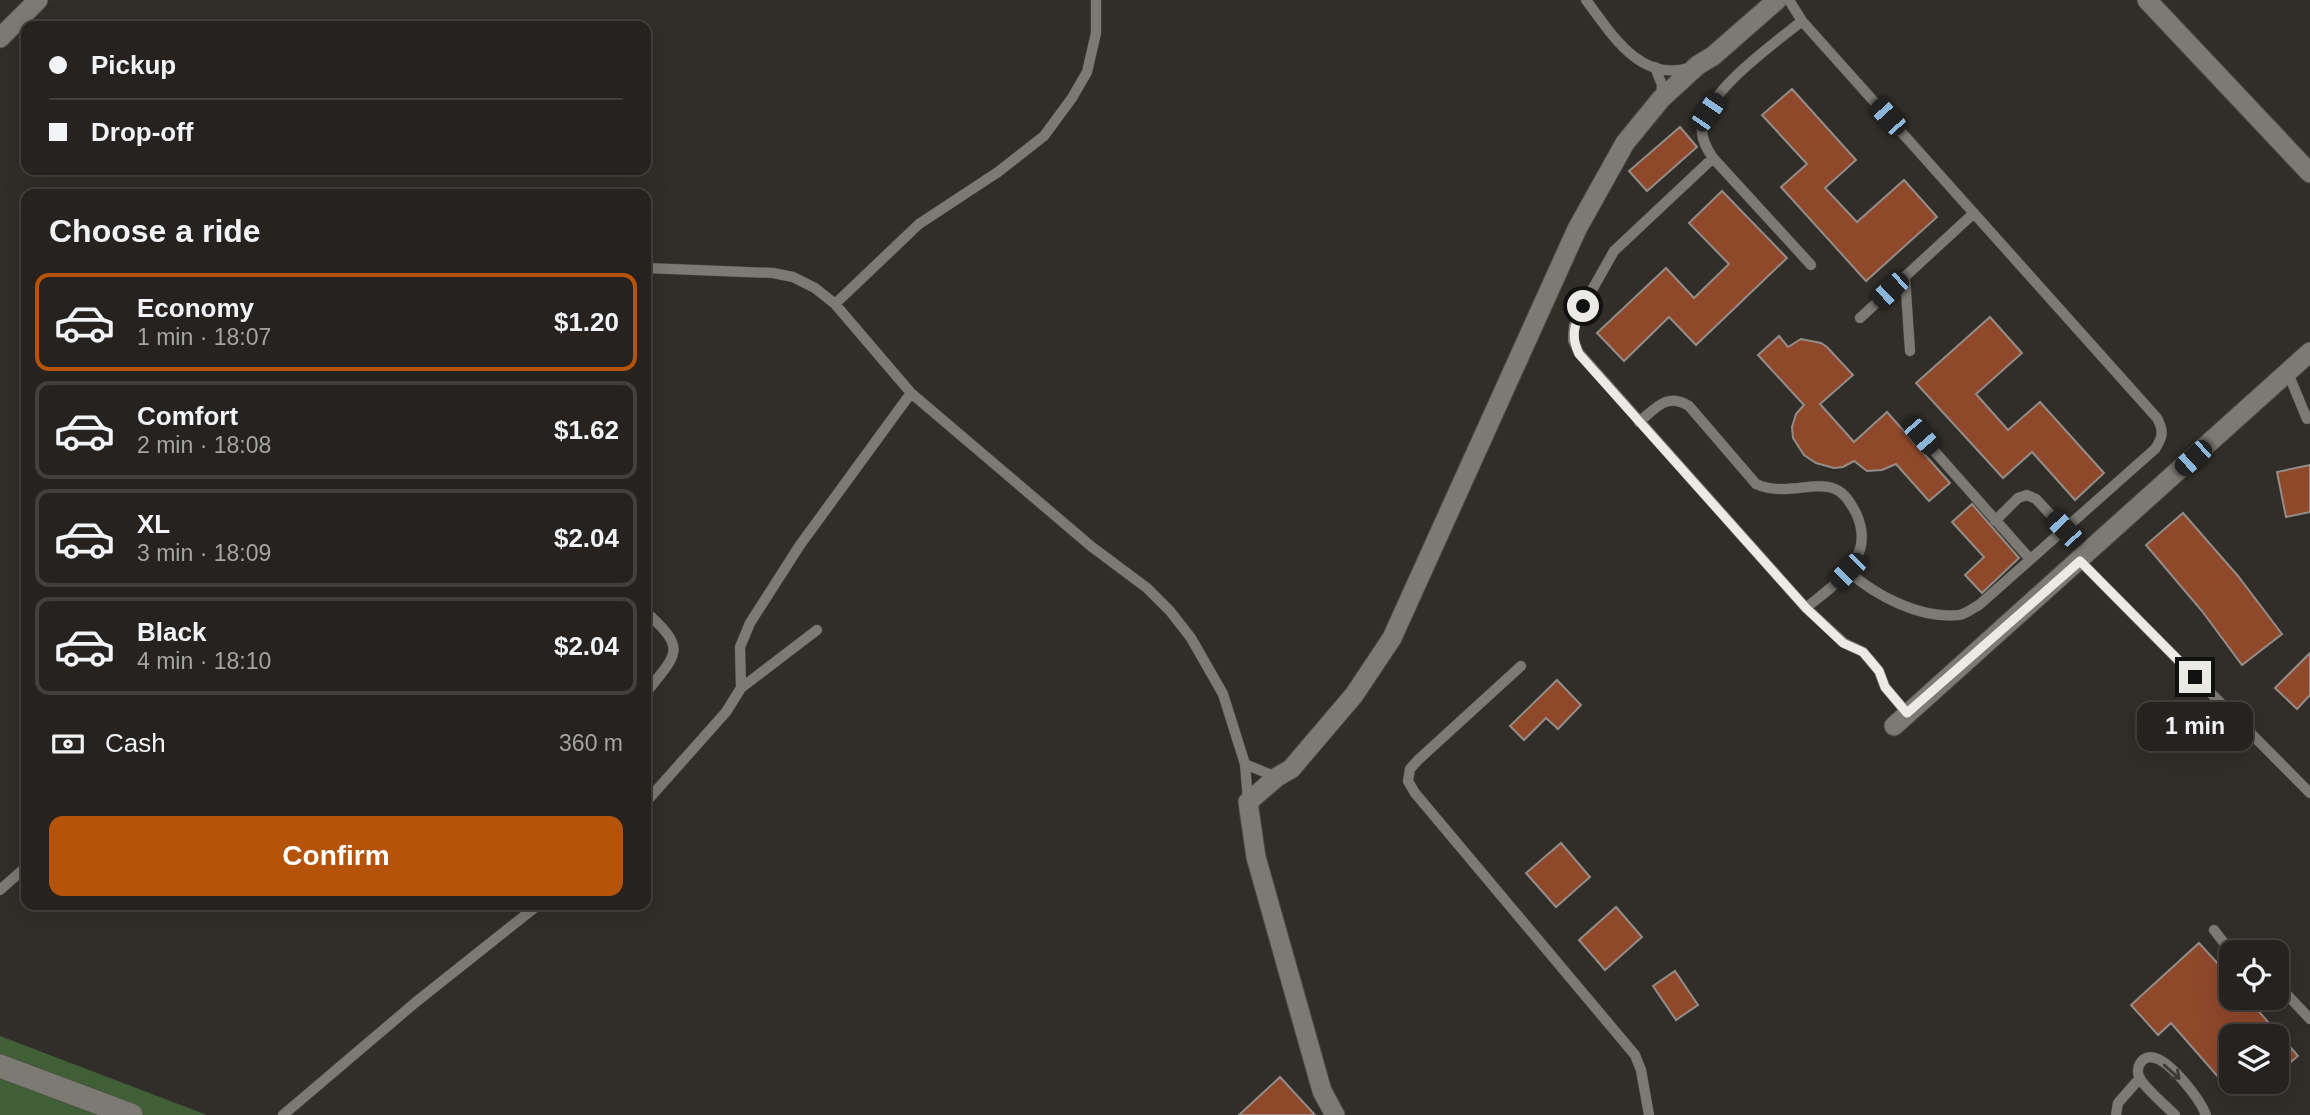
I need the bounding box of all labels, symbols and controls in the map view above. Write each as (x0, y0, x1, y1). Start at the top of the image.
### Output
text: Pickup (91, 50, 176, 80)
car (1688, 89, 1729, 135)
car (1867, 94, 1910, 140)
text: Drop-off (91, 117, 194, 147)
text: Choose a ride (49, 213, 261, 249)
car (1868, 268, 1913, 312)
route start (1567, 290, 1599, 322)
icon: car (53, 291, 116, 354)
text: Economy (137, 293, 254, 323)
text: $1.20 (554, 307, 619, 337)
text: 1 min · 18:07 (137, 324, 271, 350)
icon: car (53, 399, 116, 462)
text: Comfort (137, 401, 238, 431)
car (1900, 413, 1943, 459)
text: $1.62 (554, 415, 619, 445)
text: 2 min · 18:08 (137, 432, 271, 458)
car (2171, 436, 2216, 480)
car (2042, 506, 2087, 552)
icon: car (53, 507, 116, 570)
text: XL (137, 509, 170, 539)
text: $2.04 (554, 523, 619, 553)
text: 3 min · 18:09 (137, 540, 271, 566)
car (1826, 549, 1871, 593)
icon: car (53, 615, 116, 678)
text: Black (137, 617, 206, 647)
text: $2.04 (554, 631, 619, 661)
text: 4 min · 18:10 (137, 648, 271, 674)
route end (2179, 661, 2211, 693)
callout: 1 min (2137, 702, 2253, 750)
text: 1 min (2165, 713, 2225, 739)
icon: cash (49, 725, 87, 763)
text: Cash (105, 728, 166, 758)
text: 360 m (559, 730, 623, 756)
button: Confirm (49, 816, 623, 896)
map controls (2219, 940, 2289, 1094)
button: locate (2219, 940, 2289, 1010)
button: layers (2219, 1024, 2289, 1094)
one-way arrow (2163, 1063, 2180, 1080)

